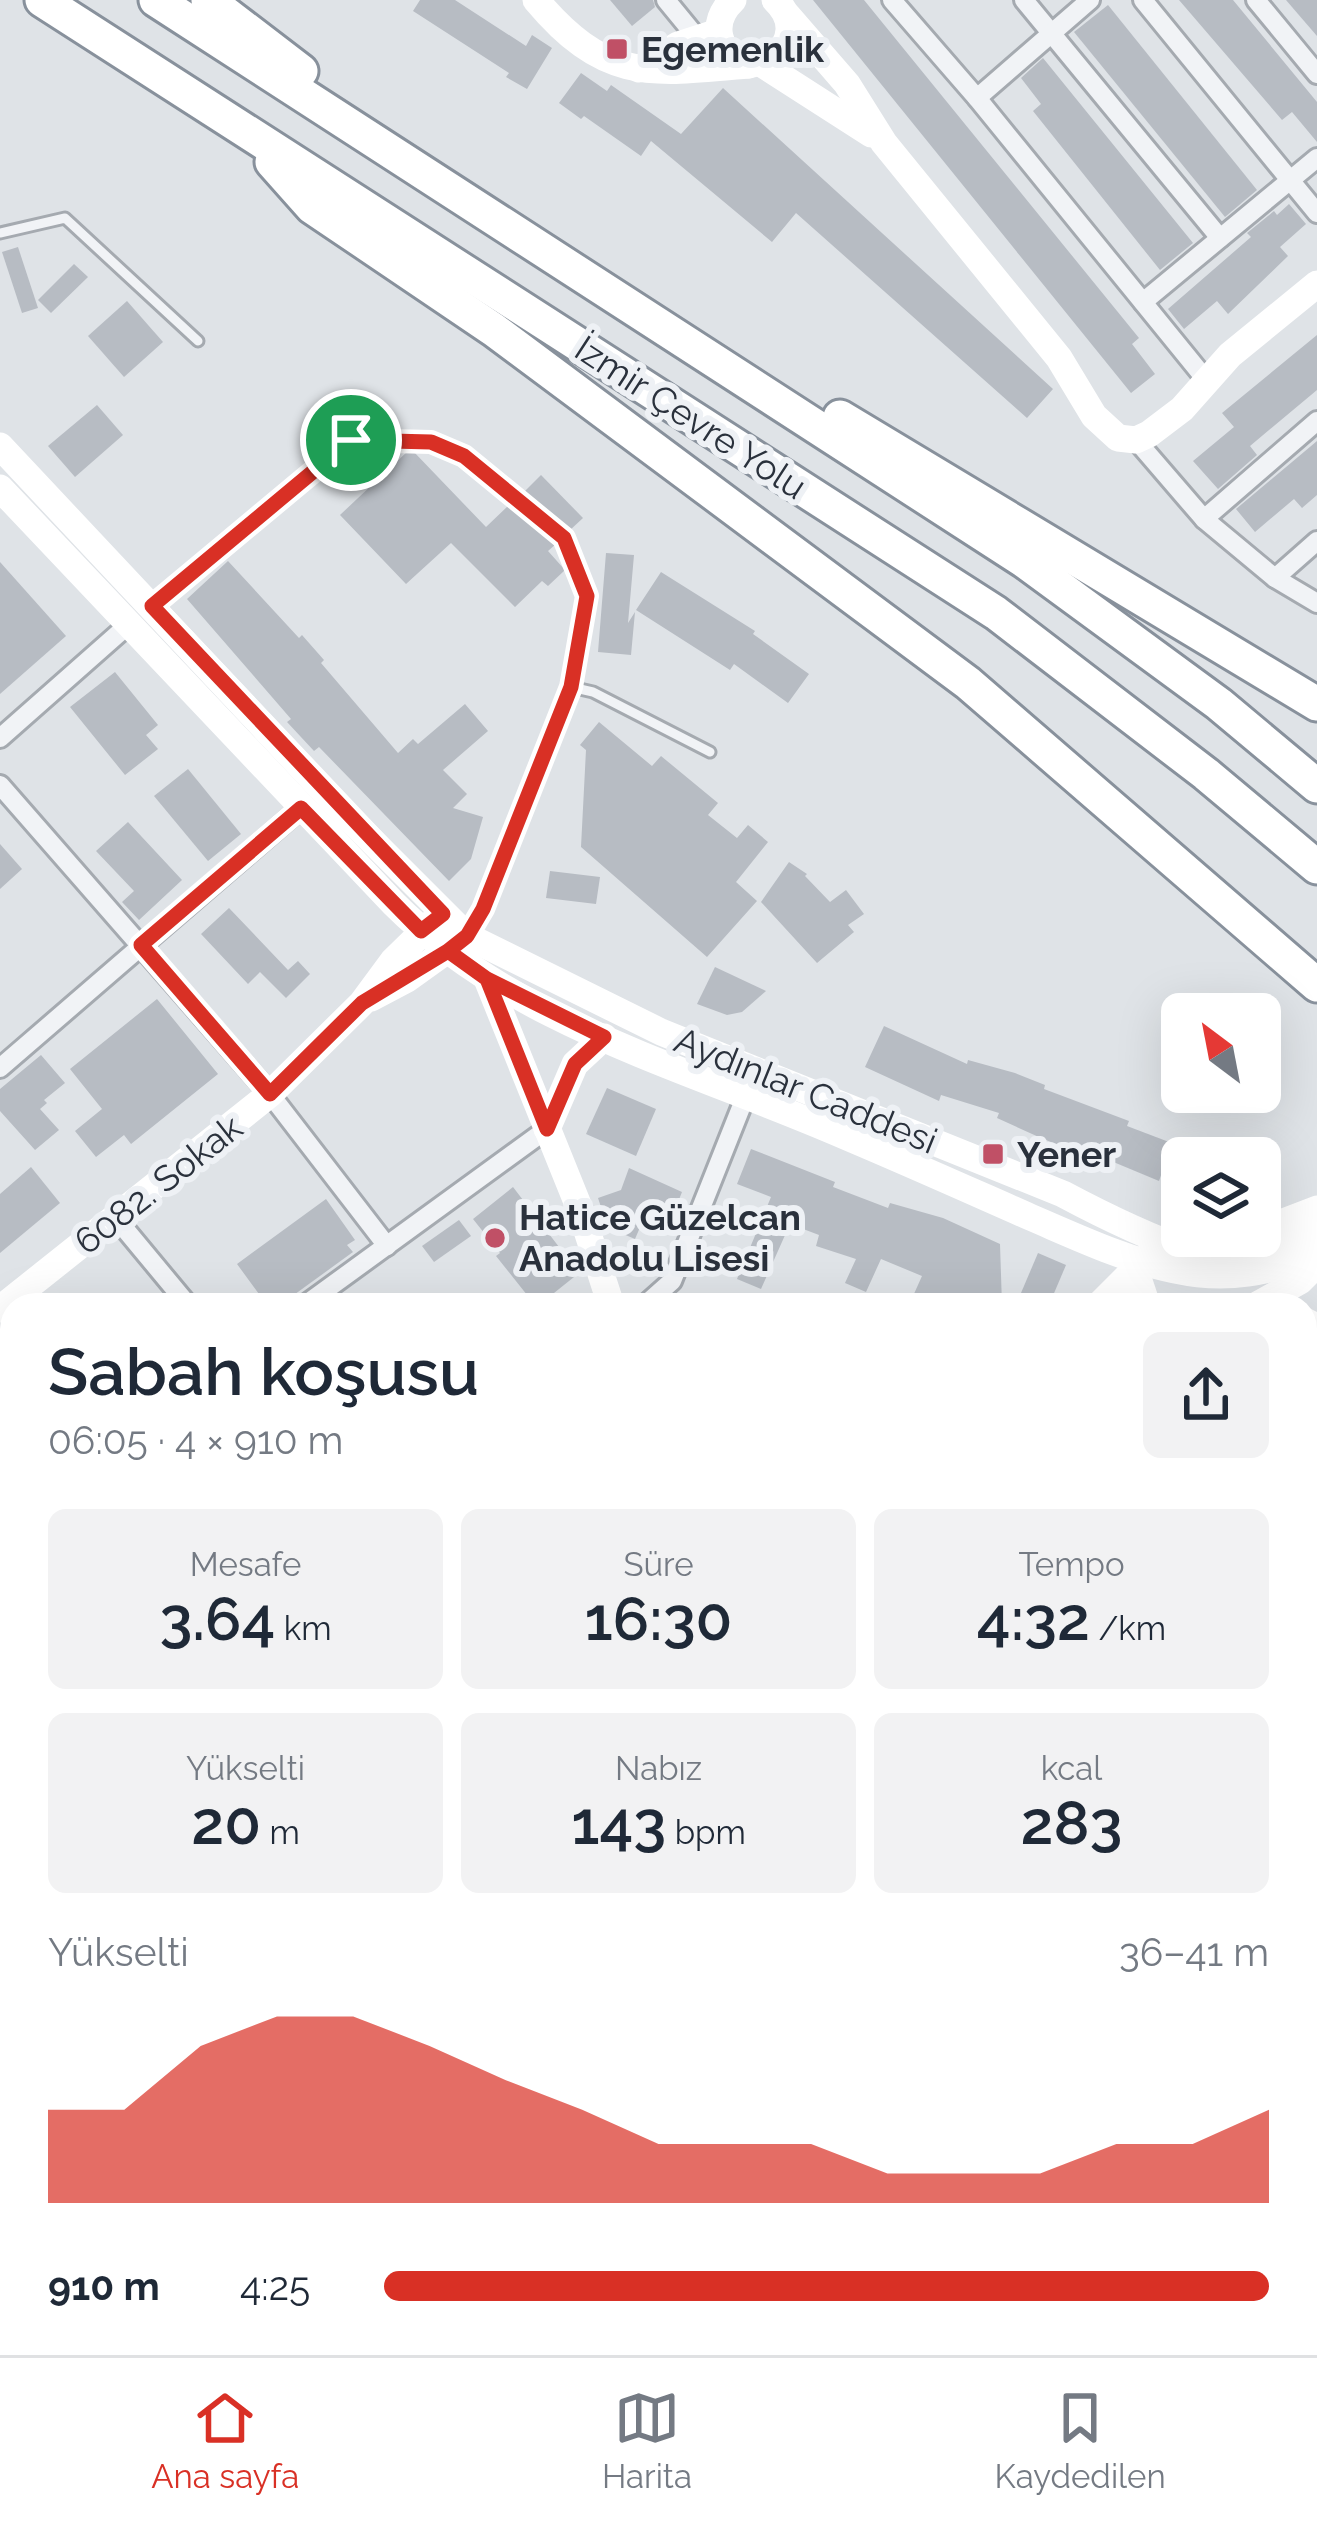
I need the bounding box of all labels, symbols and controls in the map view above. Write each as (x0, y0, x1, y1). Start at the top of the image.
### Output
place label: Egemenlik (641, 28, 825, 70)
marker: Egemenlik (604, 36, 630, 62)
street label: İzmir Çevre Yolu (568, 327, 814, 507)
pin (300, 389, 402, 491)
icon: arrive (318, 407, 384, 473)
north arrow (1161, 993, 1281, 1113)
map controls (1161, 993, 1281, 1257)
street label: Aydınlar Caddesi (669, 1018, 943, 1162)
street label: 6082. Sokak (66, 1106, 250, 1262)
place label: Yener (1017, 1133, 1116, 1175)
button: layers (1161, 1137, 1281, 1257)
marker: Yener (980, 1141, 1006, 1167)
place label: Hatice Güzelcan Anadolu Lisesi (519, 1196, 801, 1279)
marker: Hatice Güzelcan Anadolu Lisesi (482, 1225, 508, 1251)
button: share (1143, 1332, 1269, 1458)
text: Sabah koşusu (48, 1333, 479, 1410)
text: 06:05 · 4 × 910 m (48, 1417, 343, 1463)
text: Mesafe (190, 1545, 301, 1584)
text: Süre (623, 1545, 694, 1584)
text: Tempo (1018, 1545, 1125, 1584)
text: 3.64 (159, 1584, 275, 1654)
text: 16:30 (585, 1584, 732, 1654)
text: 4:32 (977, 1584, 1090, 1654)
text: km (275, 1609, 332, 1648)
text: /km (1090, 1609, 1166, 1648)
text: Yükselti (186, 1749, 305, 1788)
text: Nabız (615, 1749, 702, 1788)
text: kcal (1041, 1749, 1102, 1788)
text: 20 (191, 1788, 261, 1858)
text: 143 (571, 1788, 666, 1858)
text: 283 (1021, 1788, 1122, 1858)
text: m (261, 1813, 300, 1852)
text: bpm (666, 1813, 746, 1852)
text: Yükselti (48, 1929, 189, 1975)
text: 36–41 m (1119, 1929, 1269, 1975)
text: 910 m (48, 2263, 160, 2309)
text: 4:25 (240, 2263, 310, 2309)
tab: Ana sayfa (151, 2385, 299, 2496)
tab: Harita (602, 2385, 692, 2496)
tab: Kaydedilen (994, 2385, 1166, 2496)

